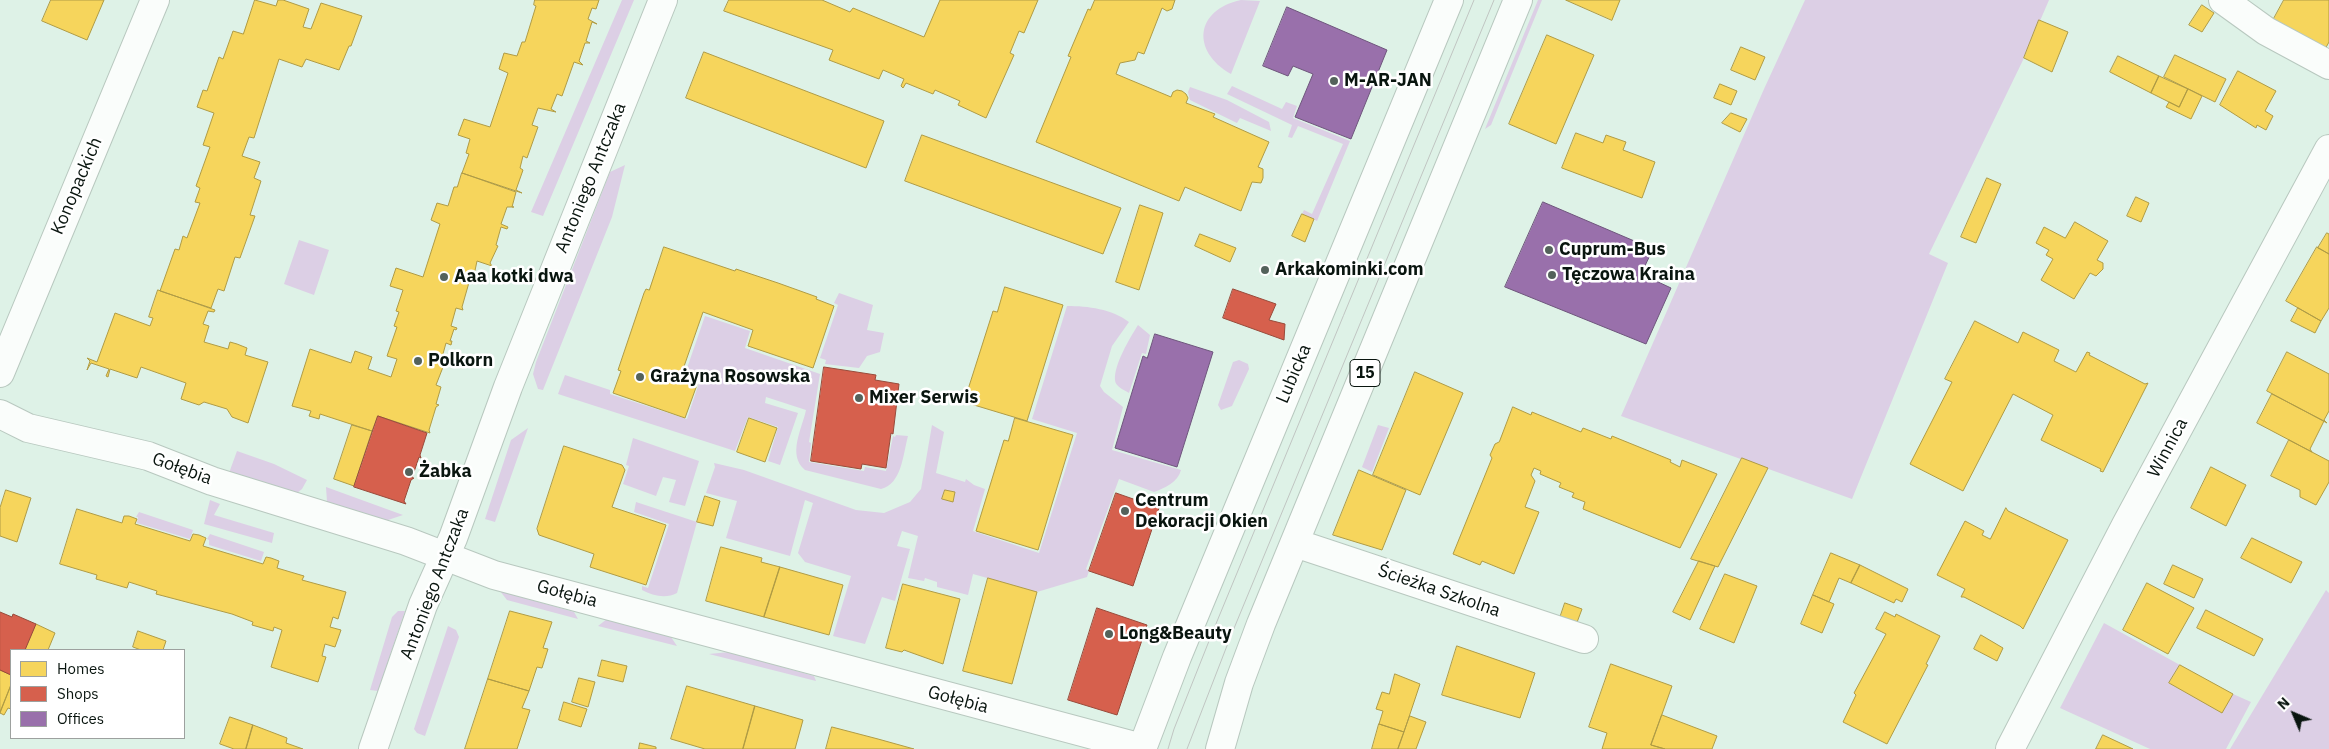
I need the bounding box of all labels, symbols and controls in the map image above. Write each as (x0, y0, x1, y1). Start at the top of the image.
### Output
place label: M-AR-JAN (1344, 70, 1432, 92)
marker: M-AR-JAN (1328, 75, 1340, 87)
street label: Antoniego Antczaka (551, 100, 631, 256)
street label: Konopackich (47, 134, 107, 238)
place label: Cuprum-Bus (1559, 239, 1666, 261)
marker: Cuprum-Bus (1543, 244, 1555, 256)
place label: Arkakominki.com (1275, 259, 1424, 281)
marker: Arkakominki.com (1259, 264, 1271, 276)
place label: Tęczowa Kraina (1562, 264, 1695, 286)
place label: Aaa kotki dwa (454, 266, 574, 288)
marker: Tęczowa Kraina (1546, 269, 1558, 281)
marker: Aaa kotki dwa (438, 271, 450, 283)
street label: Lubicka (1272, 341, 1316, 407)
place label: Polkorn (428, 350, 493, 372)
marker: Polkorn (412, 355, 424, 367)
road number: 15 (1350, 359, 1380, 386)
place label: Grażyna Rosowska (650, 366, 810, 388)
marker: Grażyna Rosowska (634, 371, 646, 383)
place label: Mixer Serwis (869, 387, 978, 409)
marker: Mixer Serwis (853, 392, 865, 404)
street label: Winnica (2143, 415, 2193, 481)
street label: Gołębia (149, 448, 215, 490)
place label: Żabka (419, 461, 472, 483)
marker: Żabka (403, 466, 415, 478)
place label: Centrum Dekoracji Okien (1135, 490, 1268, 532)
street label: Antoniego Antczaka (396, 505, 474, 663)
marker: Centrum Dekoracji Okien (1119, 505, 1131, 517)
street label: Ścieżka Szkolna (1375, 560, 1503, 622)
street label: Gołębia (534, 576, 600, 612)
place label: Long&Beauty (1119, 623, 1232, 645)
marker: Long&Beauty (1103, 628, 1115, 640)
legend (10, 649, 185, 739)
text: Homes (57, 659, 105, 678)
street label: Gołębia (925, 682, 991, 718)
text: Shops (57, 684, 99, 703)
north arrow (2269, 689, 2319, 739)
text: N (2273, 693, 2293, 713)
text: Offices (57, 709, 104, 728)

